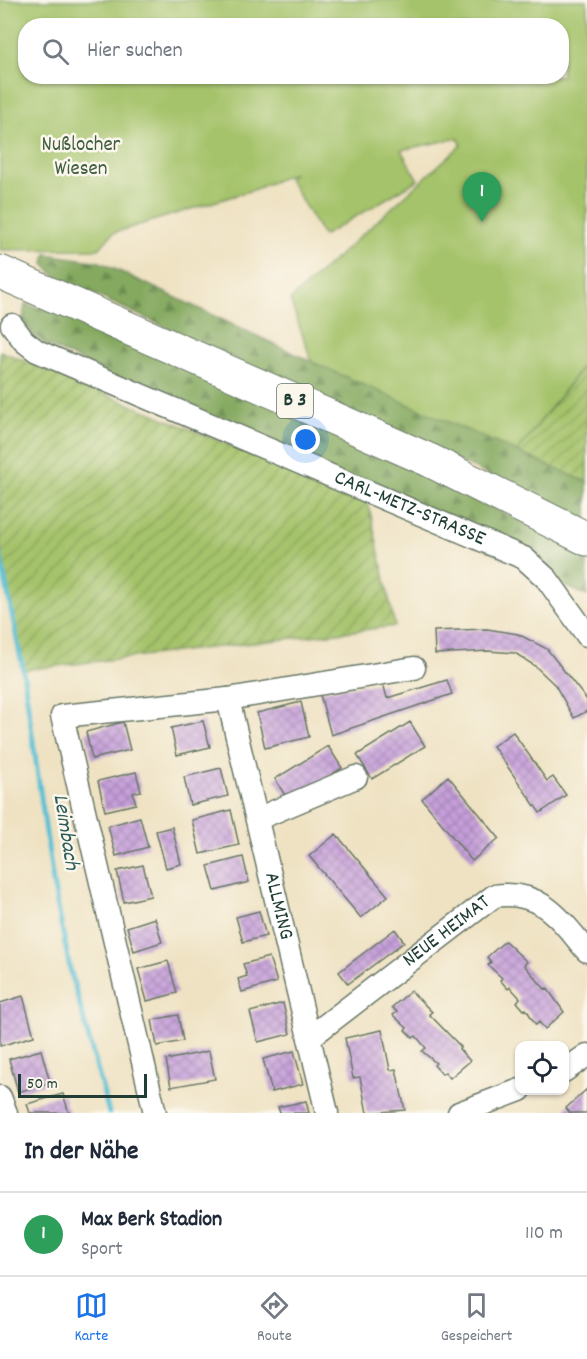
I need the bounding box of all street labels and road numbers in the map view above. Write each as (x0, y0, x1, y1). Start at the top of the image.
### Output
road number: B 3 (277, 384, 313, 418)
street label: CARL-METZ-STRASSE (329, 464, 490, 555)
street label: ALLMING (255, 869, 300, 943)
street label: NEUE HEIMAT (397, 888, 498, 975)

